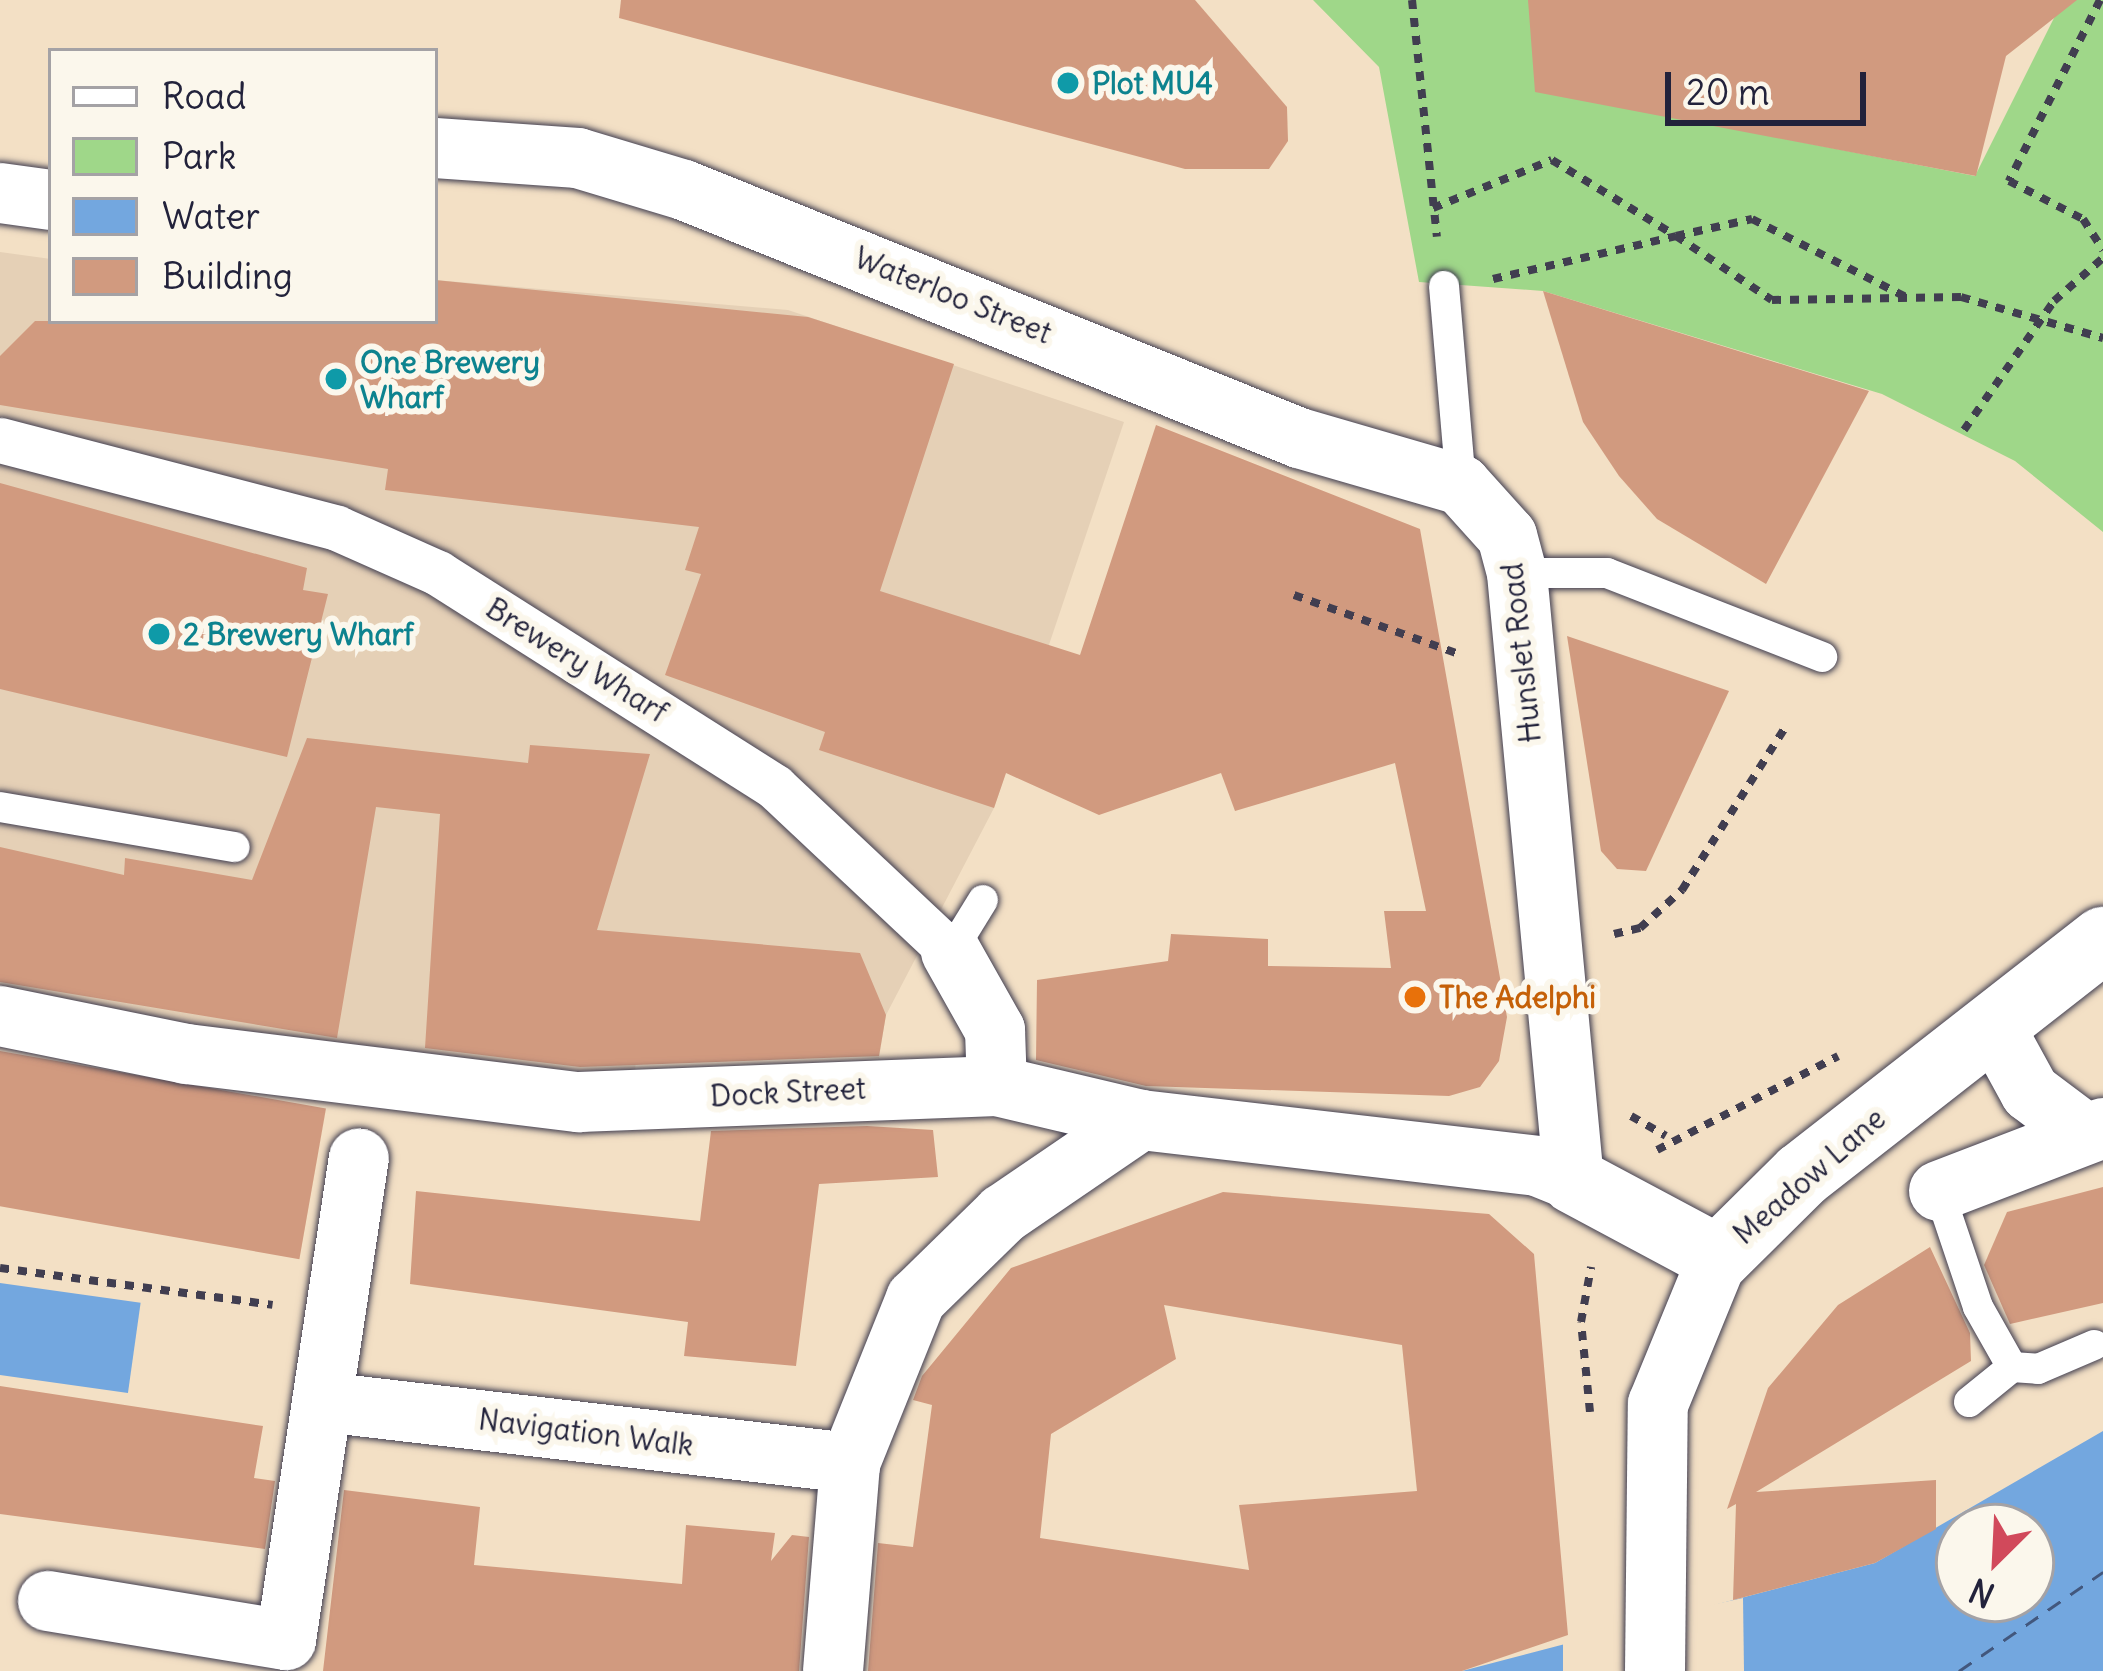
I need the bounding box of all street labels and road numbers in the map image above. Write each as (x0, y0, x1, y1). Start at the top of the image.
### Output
street label: Waterloo Street (849, 239, 1057, 351)
street label: Hunslet Road (1494, 561, 1548, 745)
street label: Brewery Wharf (480, 590, 674, 730)
street label: Dock Street (709, 1070, 867, 1114)
street label: Meadow Lane (1726, 1100, 1892, 1252)
street label: Navigation Walk (476, 1401, 696, 1463)

